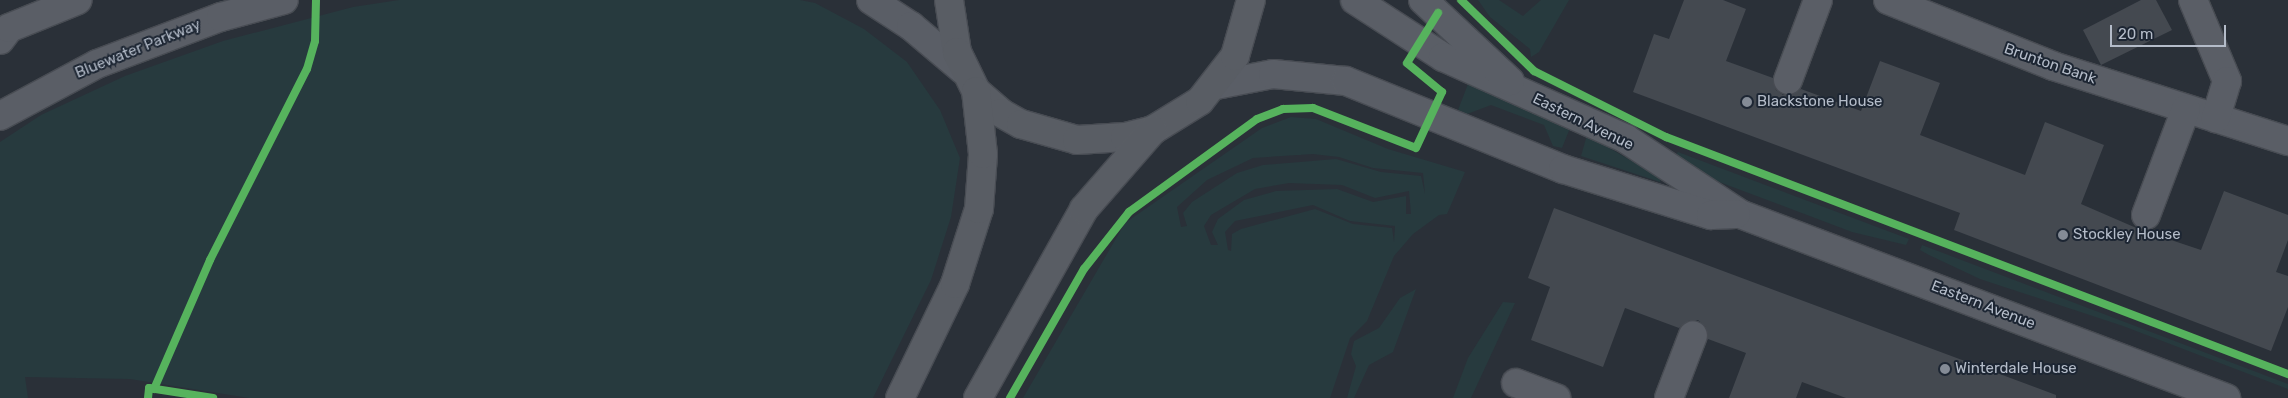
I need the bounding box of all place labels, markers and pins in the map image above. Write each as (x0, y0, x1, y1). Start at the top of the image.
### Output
place label: Blackstone House (1757, 93, 1883, 111)
marker: Blackstone House (1741, 96, 1753, 108)
place label: Stockley House (2073, 226, 2181, 244)
marker: Stockley House (2057, 229, 2069, 241)
place label: Winterdale House (1955, 360, 2077, 378)
marker: Winterdale House (1939, 363, 1951, 375)

